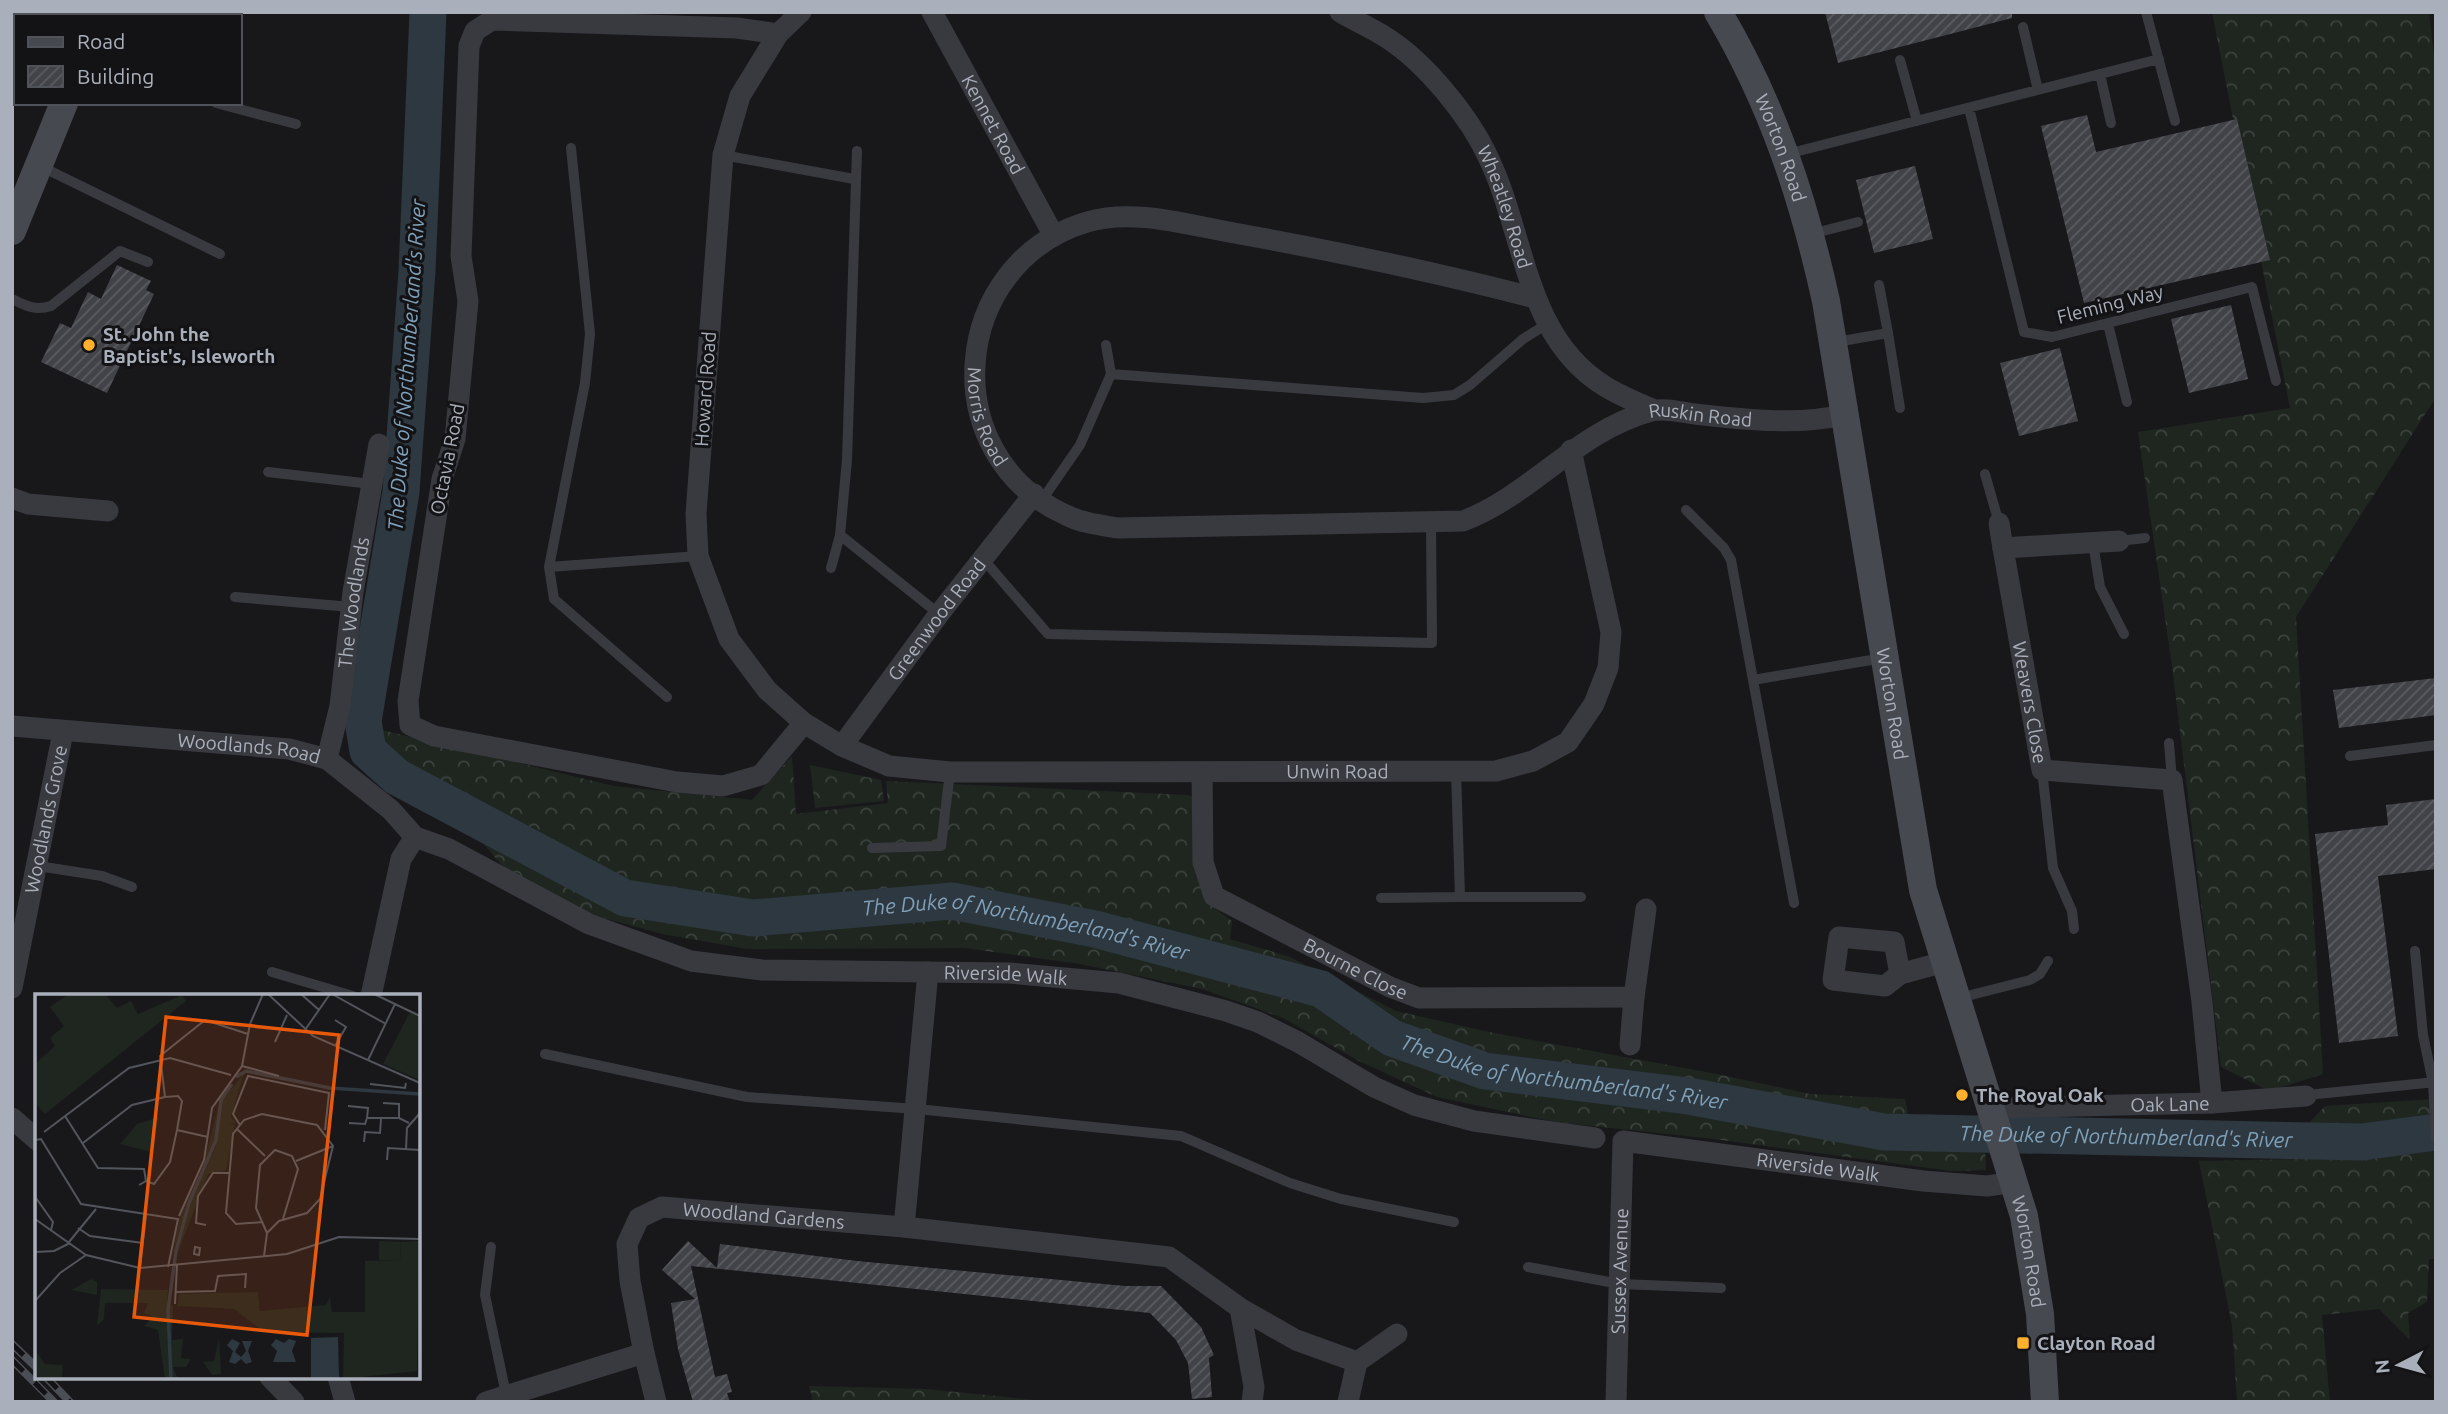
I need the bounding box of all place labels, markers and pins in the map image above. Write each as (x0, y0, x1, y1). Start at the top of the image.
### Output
place label: St. John the Baptist's, Isleworth (103, 323, 275, 367)
marker: St. John the Baptist's, Isleworth (81, 337, 97, 353)
place label: The Royal Oak (1976, 1084, 2104, 1106)
marker: The Royal Oak (1954, 1087, 1970, 1103)
place label: Clayton Road (2037, 1332, 2156, 1354)
marker: Clayton Road (2015, 1335, 2031, 1351)

